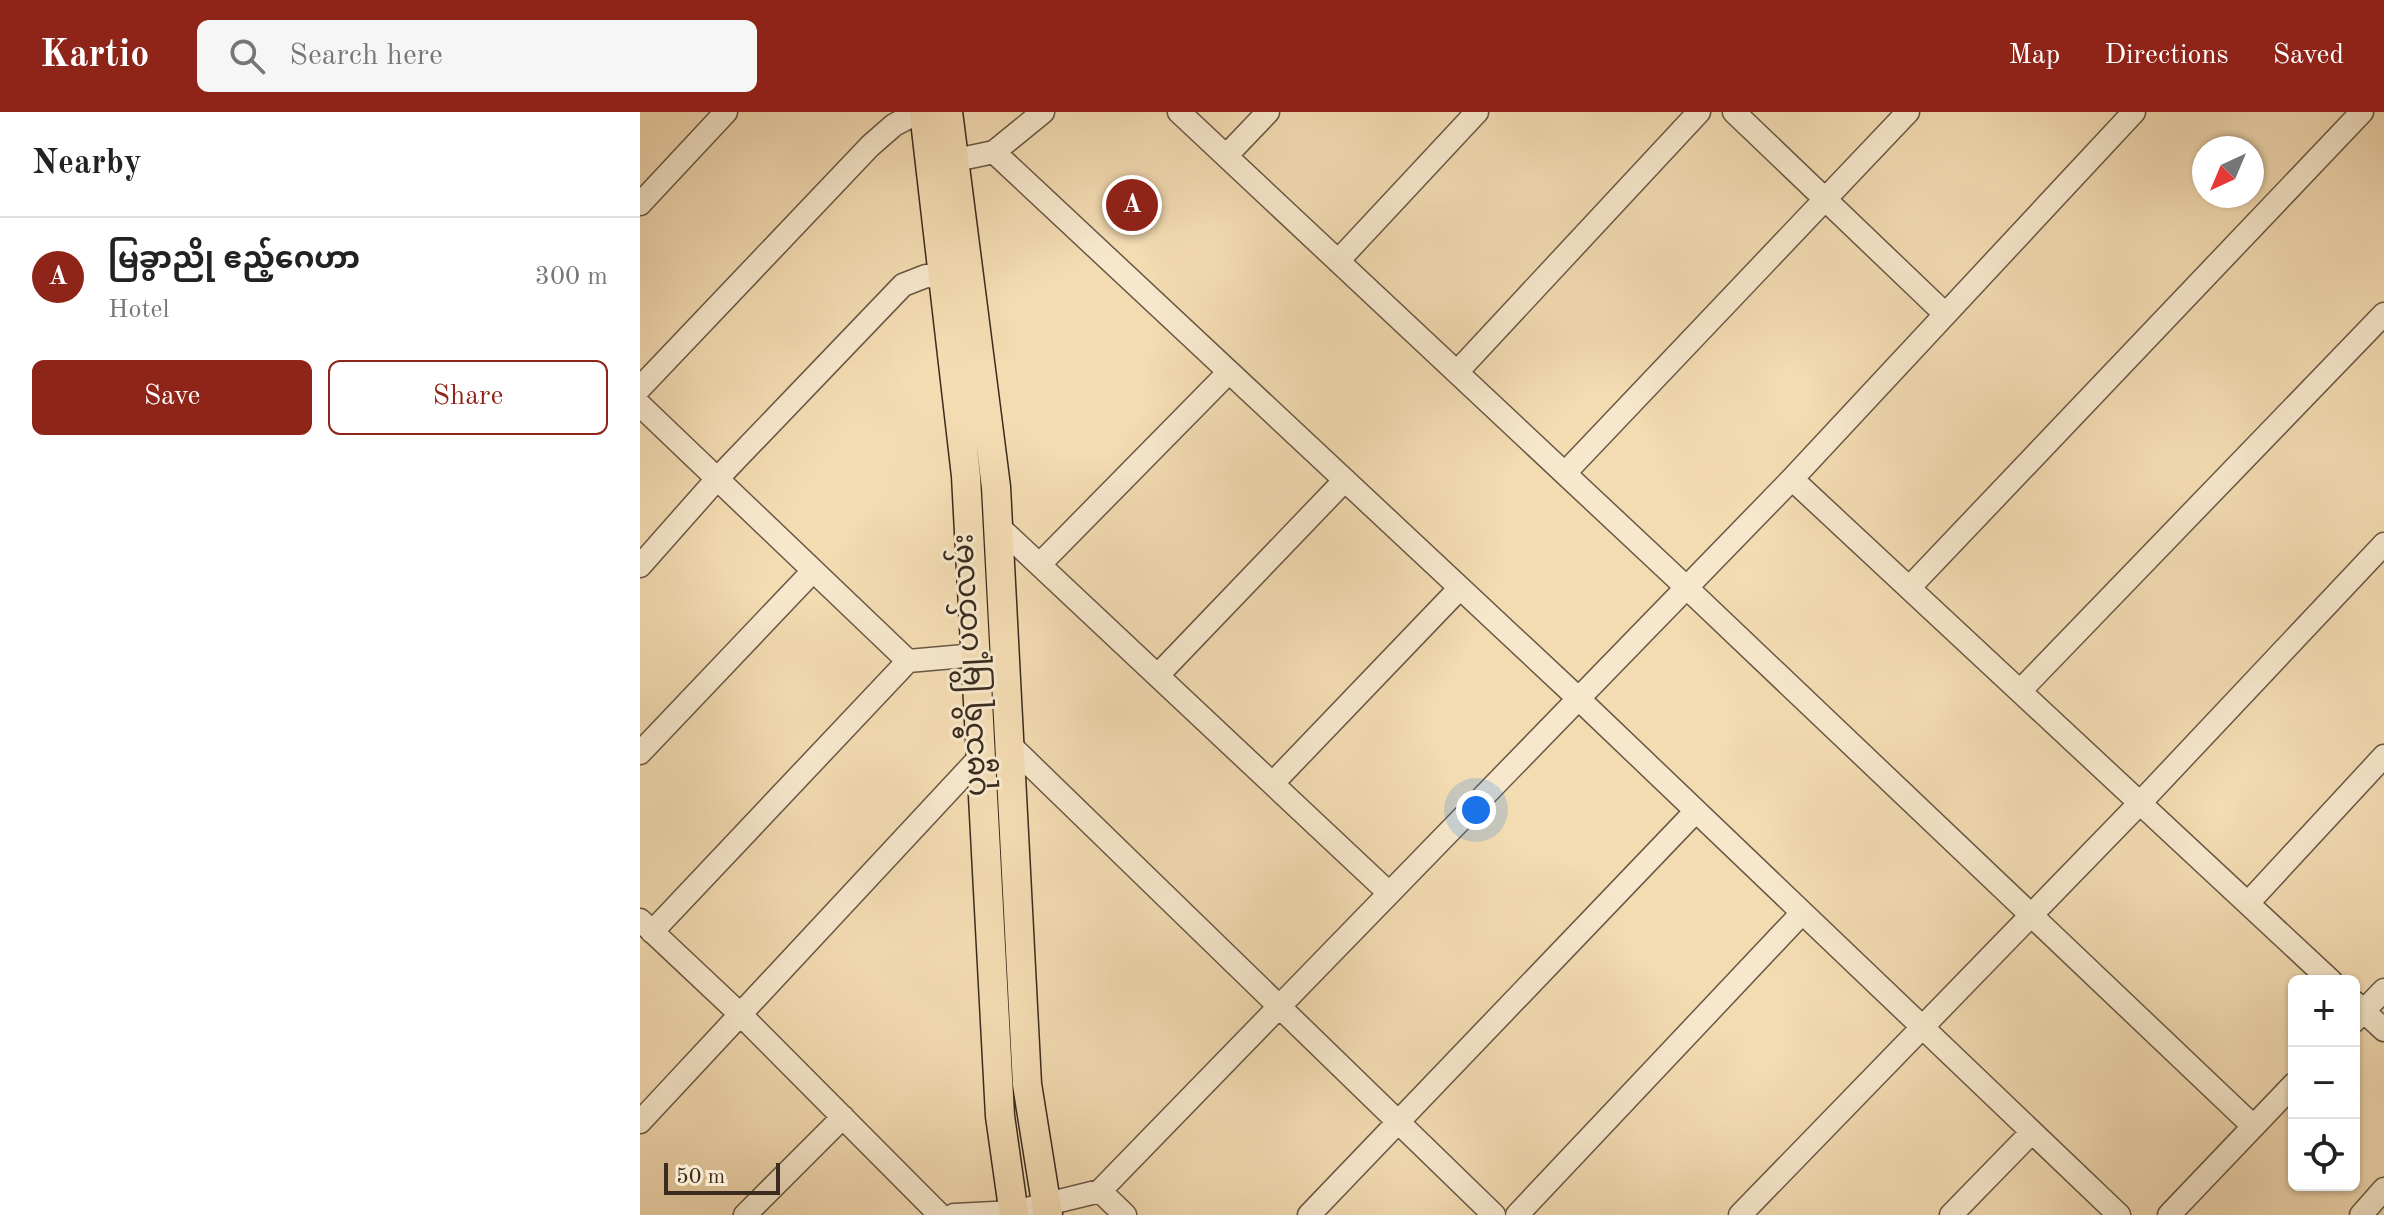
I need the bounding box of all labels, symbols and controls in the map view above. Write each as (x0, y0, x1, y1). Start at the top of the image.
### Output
search box (197, 20, 757, 92)
icon: search (225, 34, 269, 78)
text: Kartio (40, 37, 149, 75)
text: Search here (289, 41, 443, 71)
text: Map (2008, 42, 2060, 70)
text: Directions (2104, 42, 2229, 70)
text: Saved (2273, 42, 2344, 70)
north arrow (2192, 136, 2264, 208)
text: Nearby (32, 147, 142, 181)
pin: A (1106, 175, 1158, 235)
text: မြခွာညို ဧည့်ဂေဟာ (108, 245, 360, 275)
text: A (48, 264, 68, 290)
text: 300 m (535, 264, 608, 290)
text: Hotel (108, 297, 169, 323)
button: Save (32, 360, 312, 435)
button: Share (328, 360, 608, 435)
street label: ပုဗ္ဗသီရိ မြို့ပတ်လမ်း (940, 532, 1002, 798)
your location (1456, 790, 1496, 830)
map controls (2288, 975, 2360, 1191)
button: + (2288, 975, 2360, 1047)
button: − (2288, 1047, 2360, 1119)
button: locate (2288, 1119, 2360, 1191)
scale bar (664, 1159, 780, 1195)
text: 50 m (676, 1166, 725, 1188)

